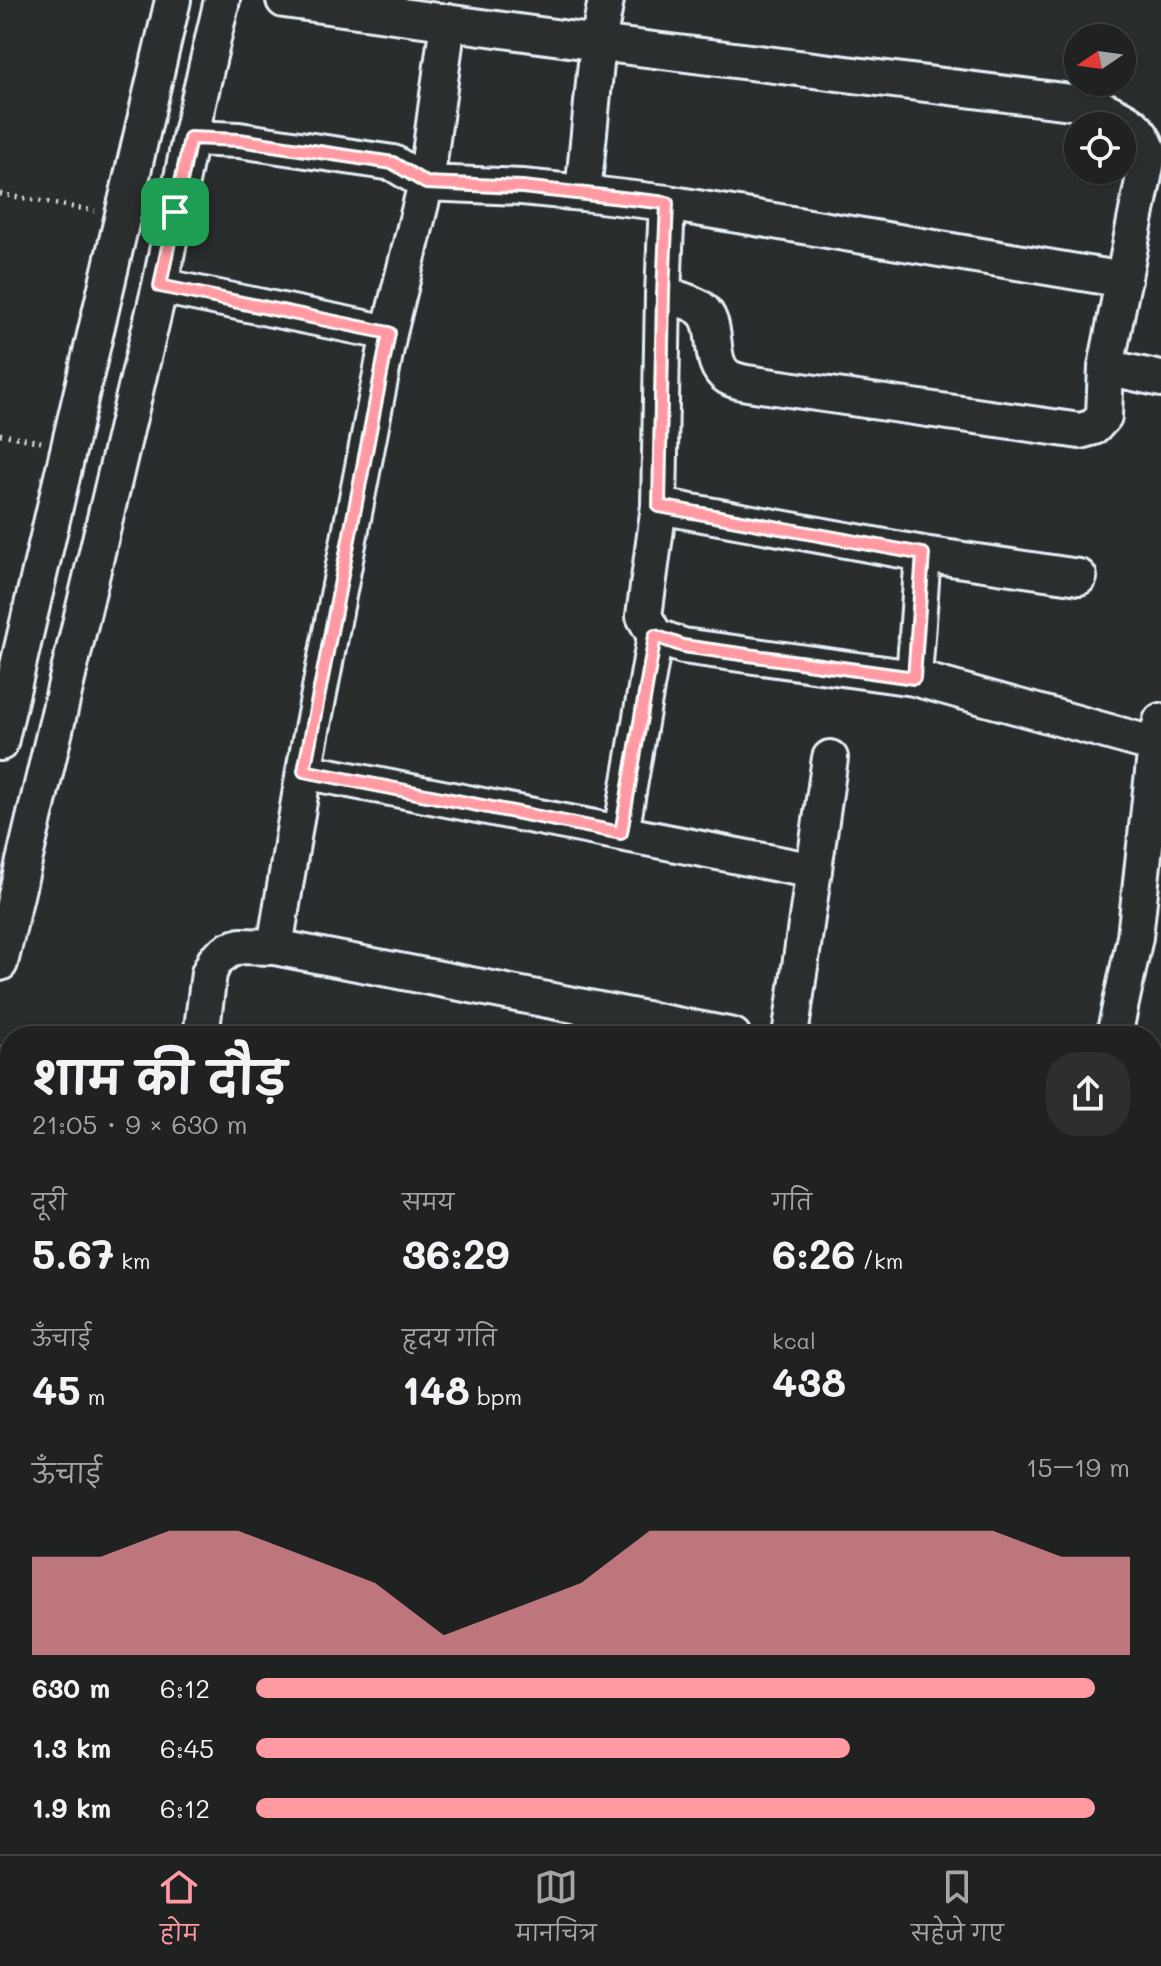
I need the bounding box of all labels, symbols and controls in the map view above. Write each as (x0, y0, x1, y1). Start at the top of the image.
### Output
north arrow (1064, 24, 1136, 96)
map controls (1064, 24, 1136, 184)
button: locate (1064, 112, 1136, 184)
pin (141, 178, 209, 246)
icon: arrive (153, 190, 197, 234)
text: शाम की दौड़ (32, 1048, 286, 1105)
button: share (1046, 1052, 1130, 1136)
text: 21:05 · 9 × 630 m (32, 1107, 247, 1141)
text: दूरी (32, 1187, 67, 1216)
text: समय (402, 1187, 454, 1216)
text: गति (772, 1187, 812, 1216)
text: 5.67 (32, 1227, 114, 1279)
text: 36:29 (402, 1227, 509, 1279)
text: 6:26 (772, 1227, 855, 1279)
text: km (114, 1246, 150, 1275)
text: /km (855, 1246, 903, 1275)
text: ऊँचाई (32, 1323, 91, 1352)
text: हृदय गति (402, 1323, 497, 1352)
text: kcal (772, 1326, 816, 1355)
text: 438 (772, 1355, 846, 1407)
text: 45 (32, 1363, 81, 1415)
text: 148 (402, 1363, 470, 1415)
text: m (81, 1382, 105, 1411)
text: bpm (470, 1382, 522, 1411)
text: 15–19 m (1026, 1450, 1130, 1484)
text: ऊँचाई (32, 1456, 102, 1490)
text: 630 m (32, 1671, 110, 1705)
text: 6:12 (160, 1671, 210, 1705)
text: 1.3 km (32, 1731, 111, 1765)
text: 6:45 (160, 1731, 214, 1765)
text: 1.9 km (32, 1791, 111, 1825)
text: 6:12 (160, 1791, 210, 1825)
tab: होम (157, 1865, 201, 1958)
tab: मानचित्र (516, 1865, 596, 1958)
tab: सहेजे गए (911, 1865, 1004, 1958)

